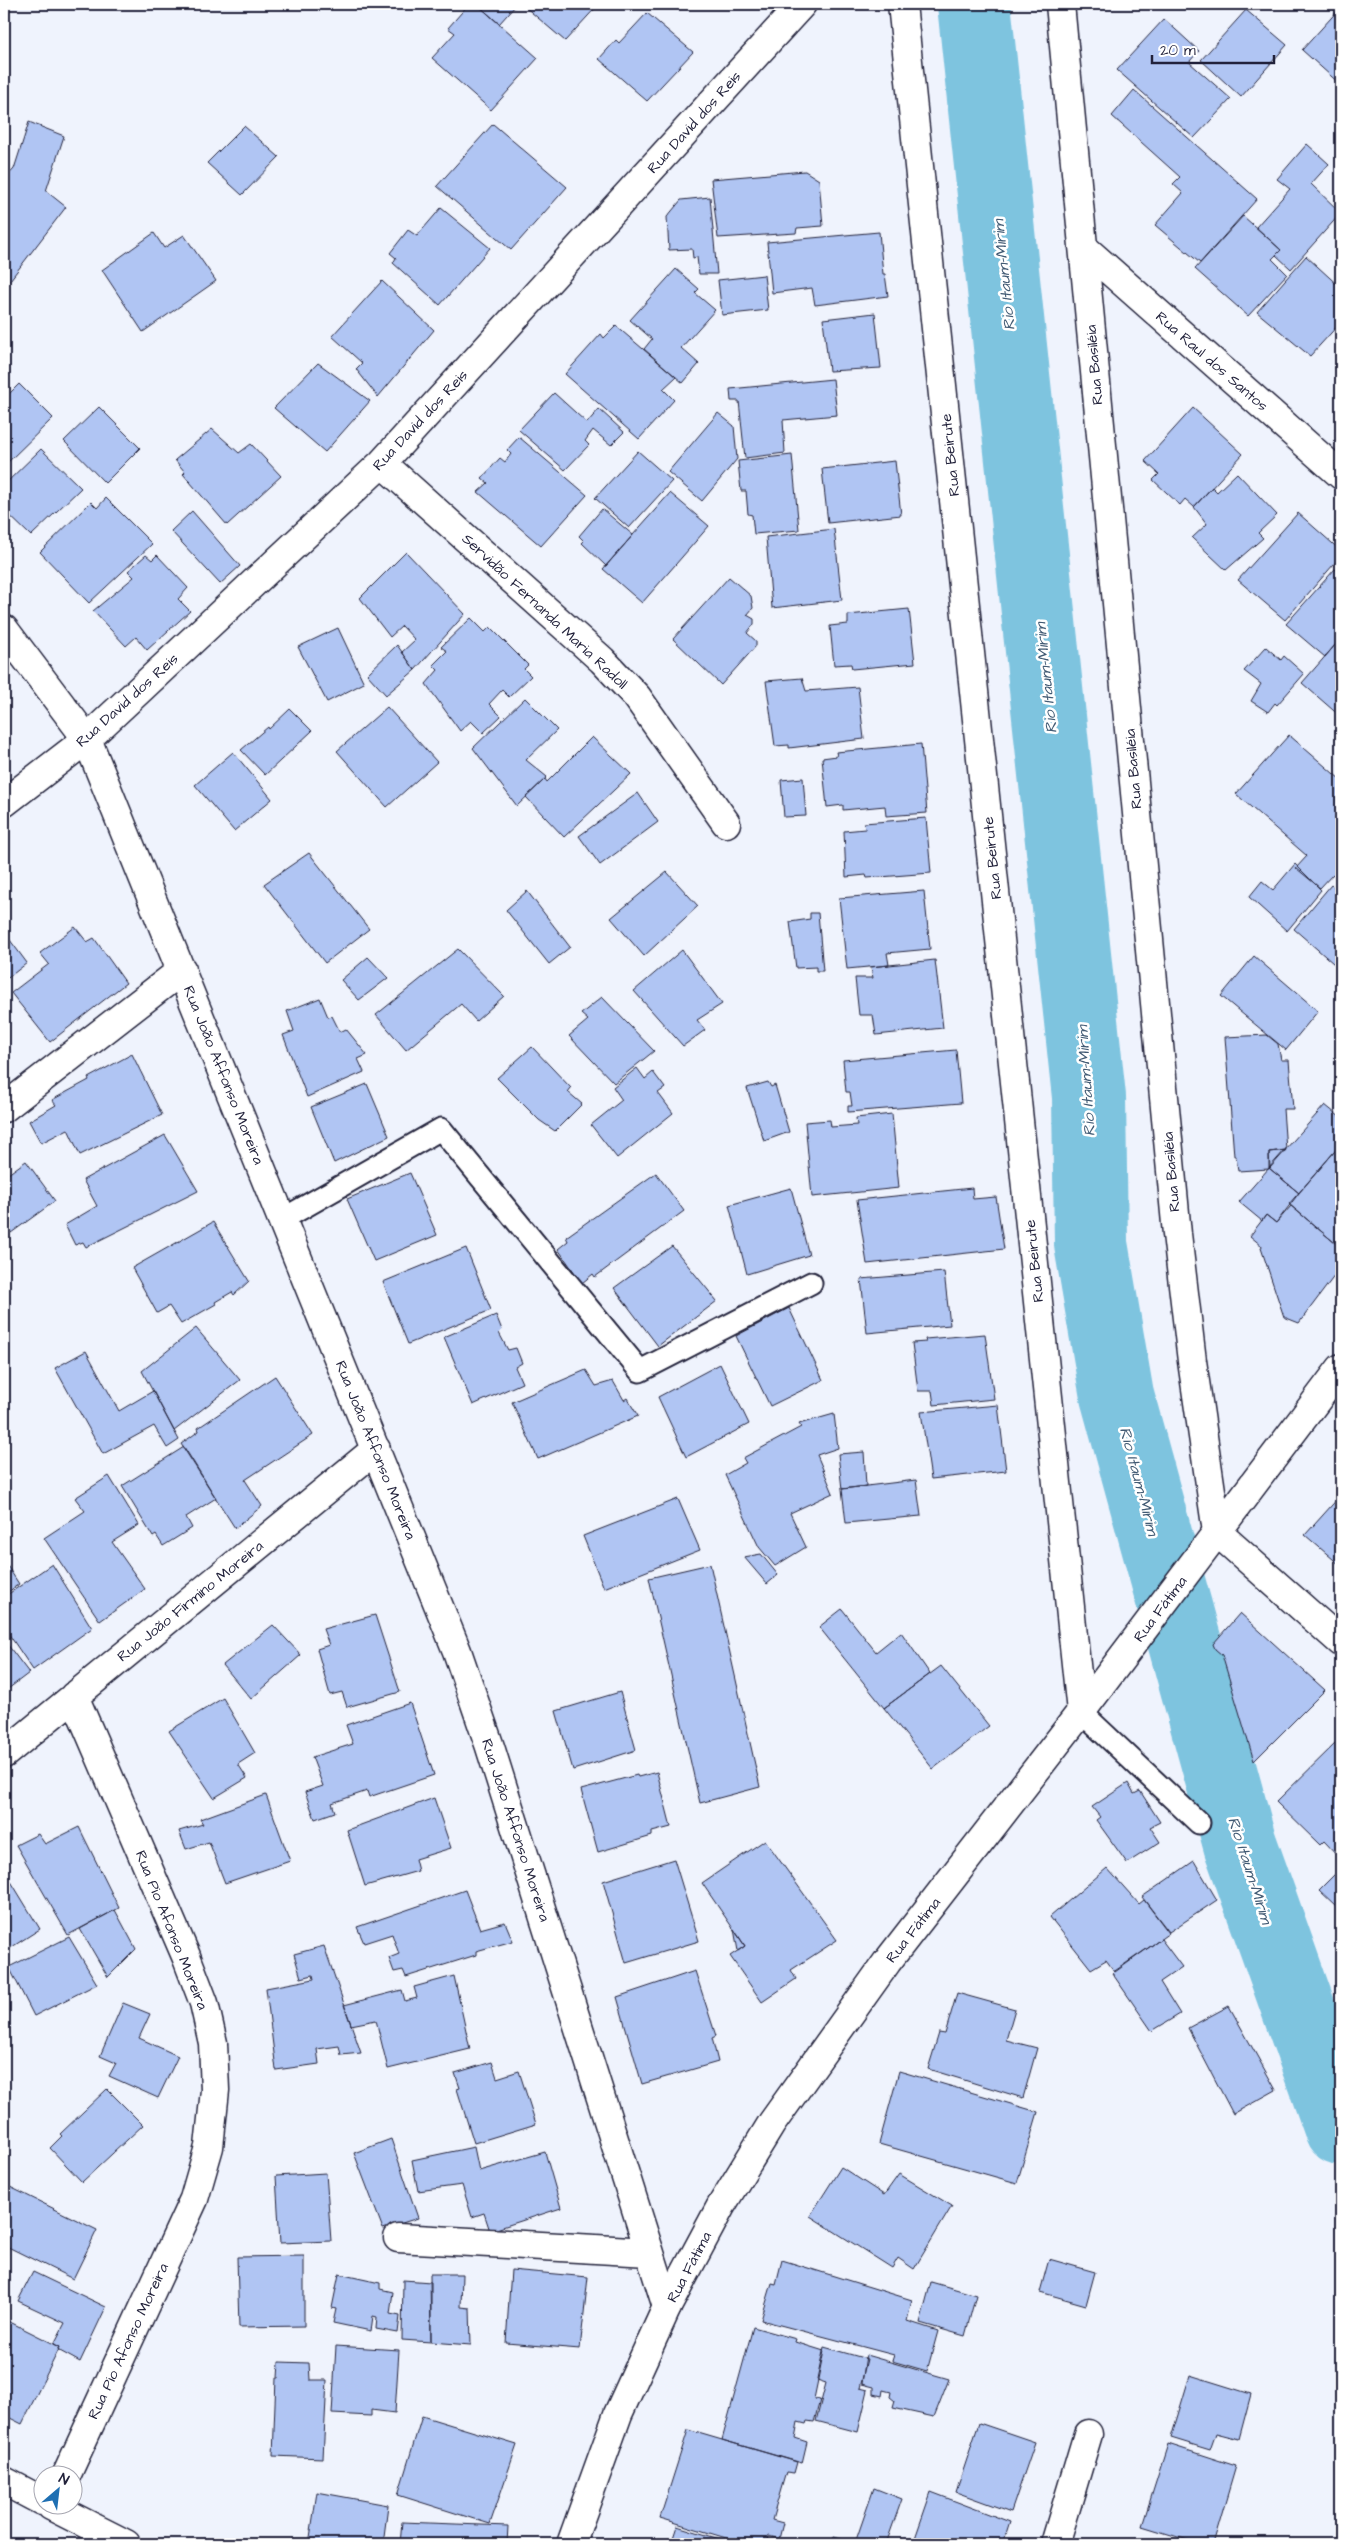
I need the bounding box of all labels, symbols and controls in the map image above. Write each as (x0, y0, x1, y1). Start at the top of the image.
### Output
scale bar (1152, 32, 1275, 64)
text: 20 m (1160, 40, 1196, 61)
street label: Rua David dos Reis (643, 66, 746, 178)
water label: Rio Itaum-Mirim (987, 217, 1021, 331)
street label: Rua Raul dos Santos (1151, 307, 1273, 416)
street label: Rua Basiléia (1081, 324, 1108, 406)
street label: Rua David dos Reis (368, 365, 473, 476)
street label: Rua Beirute (936, 413, 965, 497)
street label: Servidão Fernanda Maria Radoll (457, 529, 632, 694)
water label: Rio Itaum-Mirim (1029, 620, 1063, 734)
street label: Rua David dos Reis (72, 648, 184, 752)
street label: Rua Basiléia (1120, 728, 1147, 810)
street label: Rua Beirute (978, 816, 1007, 900)
street label: Rua João Affonso Moreira (178, 983, 269, 1168)
water label: Rio Itaum-Mirim (1071, 1023, 1101, 1137)
street label: Rua Basiléia (1158, 1131, 1185, 1213)
street label: Rua Beirute (1020, 1219, 1049, 1303)
street label: Rua João Affonso Moreira (330, 1358, 421, 1543)
water label: Rio Itaum-Mirim (1114, 1425, 1164, 1539)
street label: Rua João Firmino Moreira (113, 1536, 268, 1667)
street label: Rua Fátima (1129, 1572, 1192, 1647)
street label: Rua João Affonso Moreira (476, 1736, 555, 1925)
water label: Rio Itaum-Mirim (1222, 1814, 1278, 1928)
street label: Rua Pio Afonso Moreira (130, 1847, 213, 2013)
street label: Rua Fátima (881, 1893, 946, 1967)
street label: Rua Fátima (662, 2228, 717, 2306)
street label: Rua Pio Afonso Moreira (83, 2259, 174, 2423)
north arrow (32, 2466, 82, 2516)
text: N (55, 2469, 72, 2490)

